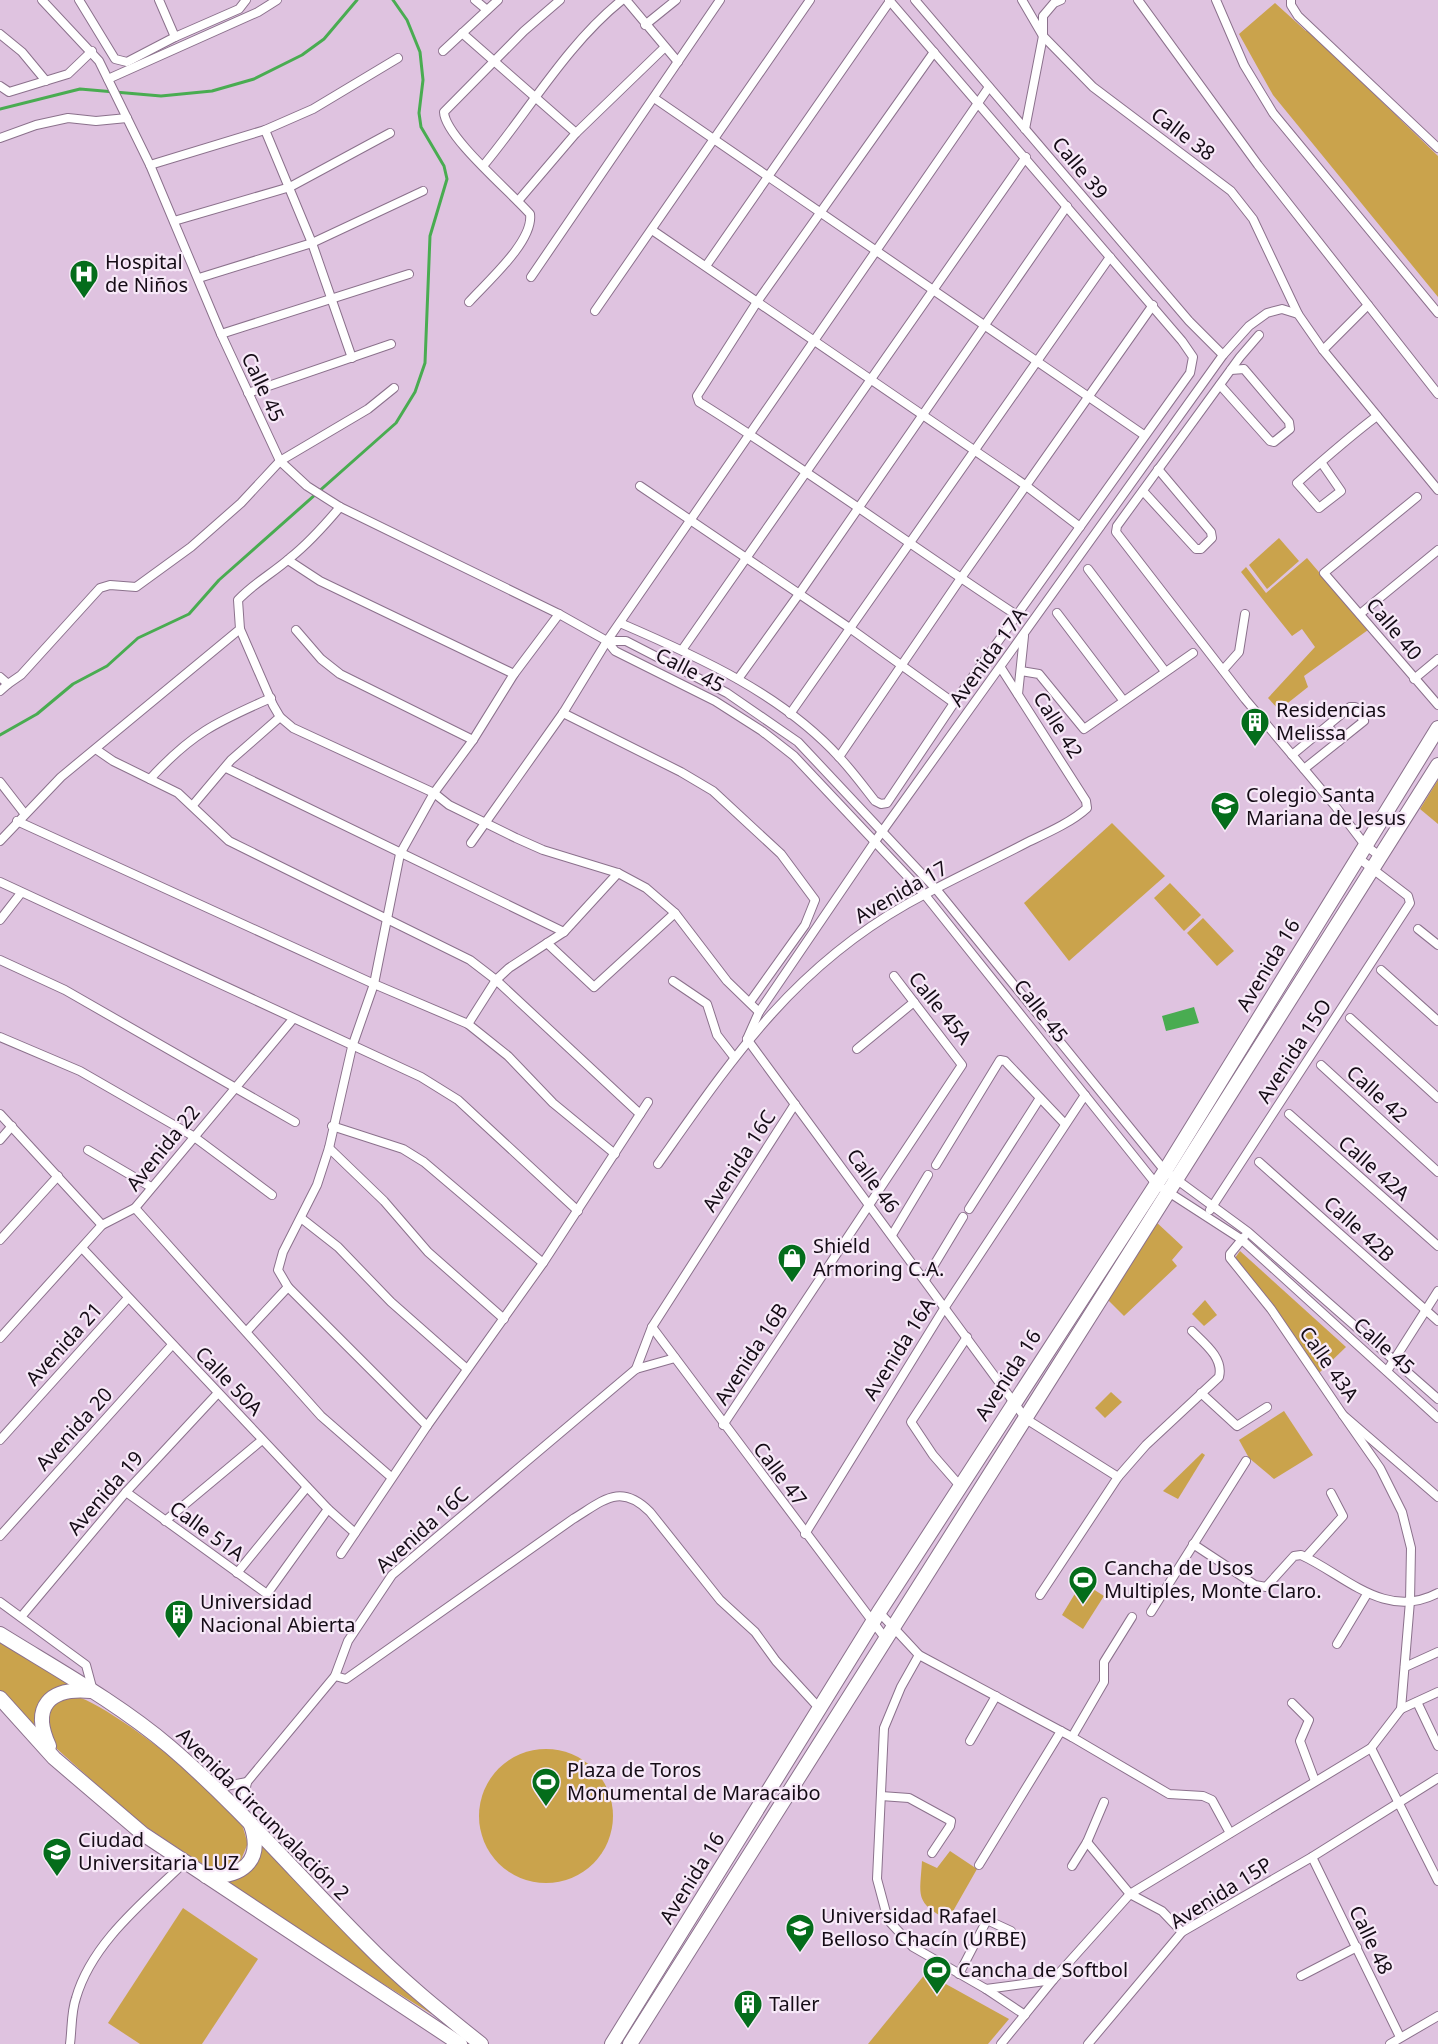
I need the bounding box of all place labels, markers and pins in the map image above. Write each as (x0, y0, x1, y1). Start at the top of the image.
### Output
place label: Hospital de Niños (105, 248, 188, 298)
hospital icon: Hospital de Niños (68, 258, 100, 300)
place label: Residencias Melissa (1276, 696, 1386, 746)
building icon: Residencias Melissa (1239, 706, 1271, 748)
place label: Colegio Santa Mariana de Jesus (1246, 781, 1406, 831)
school or university icon: Colegio Santa Mariana de Jesus (1209, 790, 1241, 832)
place label: Shield Armoring C.A. (813, 1232, 944, 1282)
shop icon: Shield Armoring C.A. (776, 1242, 808, 1284)
place label: Cancha de Usos Multiples, Monte Claro. (1104, 1554, 1322, 1604)
sports icon: Cancha de Usos Multiples, Monte Claro. (1067, 1564, 1099, 1606)
place label: Universidad Nacional Abierta (200, 1588, 355, 1638)
building icon: Universidad Nacional Abierta (163, 1598, 195, 1640)
place label: Plaza de Toros Monumental de Maracaibo (567, 1756, 821, 1806)
sports icon: Plaza de Toros Monumental de Maracaibo (530, 1766, 562, 1808)
place label: Ciudad Universitaria LUZ (78, 1826, 239, 1876)
school or university icon: Ciudad Universitaria LUZ (41, 1836, 73, 1878)
place label: Universidad Rafael Belloso Chacín (URBE) (821, 1902, 1026, 1952)
school or university icon: Universidad Rafael Belloso Chacín (URBE) (784, 1912, 816, 1954)
sports icon: Cancha de Softbol (921, 1954, 953, 1996)
place label: Cancha de Softbol (958, 1956, 1128, 1983)
building icon: Taller (732, 1988, 764, 2030)
place label: Taller (769, 1990, 820, 2017)

